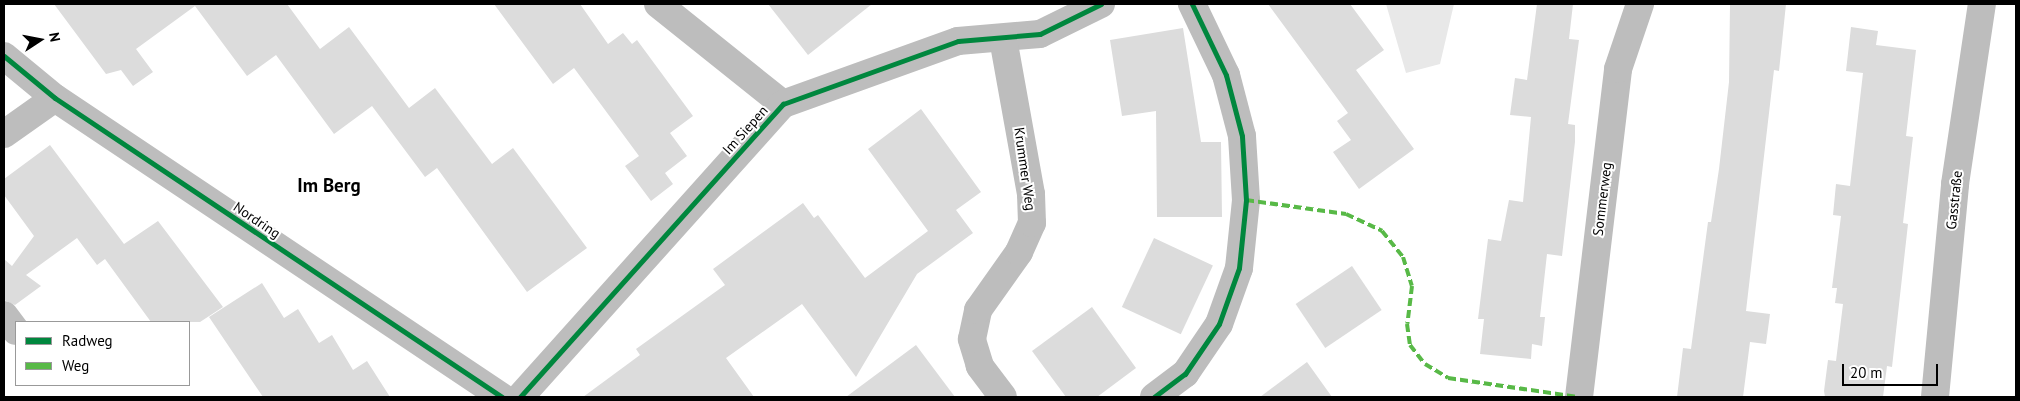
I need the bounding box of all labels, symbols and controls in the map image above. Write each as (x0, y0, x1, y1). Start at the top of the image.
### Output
north arrow (15, 15, 65, 65)
text: N (45, 31, 64, 43)
street label: Im Siepen (719, 102, 771, 158)
street label: Krummer Weg (1011, 126, 1039, 212)
street label: Sommerweg (1589, 161, 1615, 237)
street label: Gasstraße (1943, 170, 1965, 230)
district label: Im Berg (297, 175, 361, 197)
street label: Nordring (230, 198, 284, 242)
legend (15, 321, 190, 386)
text: Radweg (62, 331, 113, 350)
scale bar (1845, 354, 1941, 386)
text: Weg (62, 356, 89, 375)
text: 20 m (1850, 363, 1883, 382)

